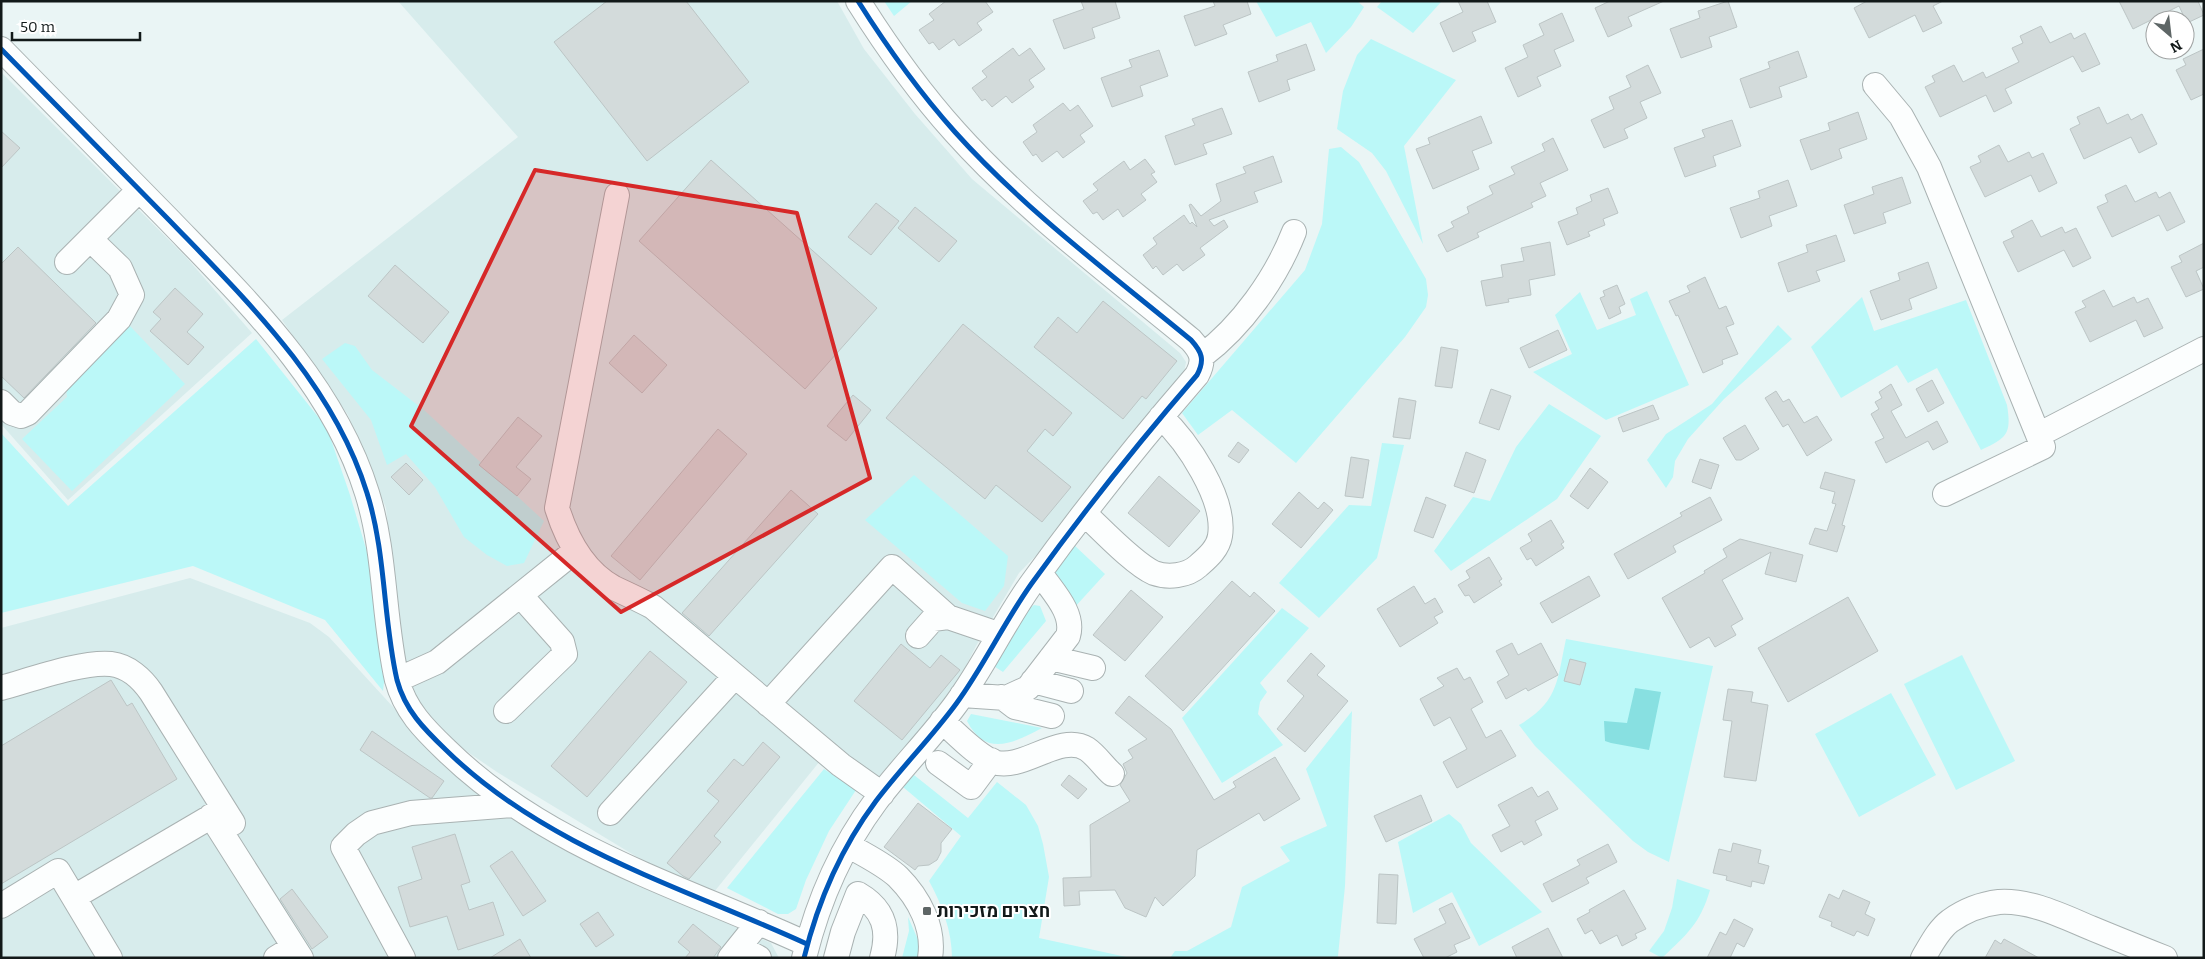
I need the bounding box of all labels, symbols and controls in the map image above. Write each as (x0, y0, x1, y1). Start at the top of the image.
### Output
scale bar (12, 10, 140, 42)
north arrow (2145, 10, 2195, 60)
text: 50 m (20, 18, 56, 36)
text: N (2167, 36, 2185, 56)
place label: חצרים מזכירות (937, 900, 1050, 922)
marker: חצרים מזכירות (921, 905, 933, 917)

